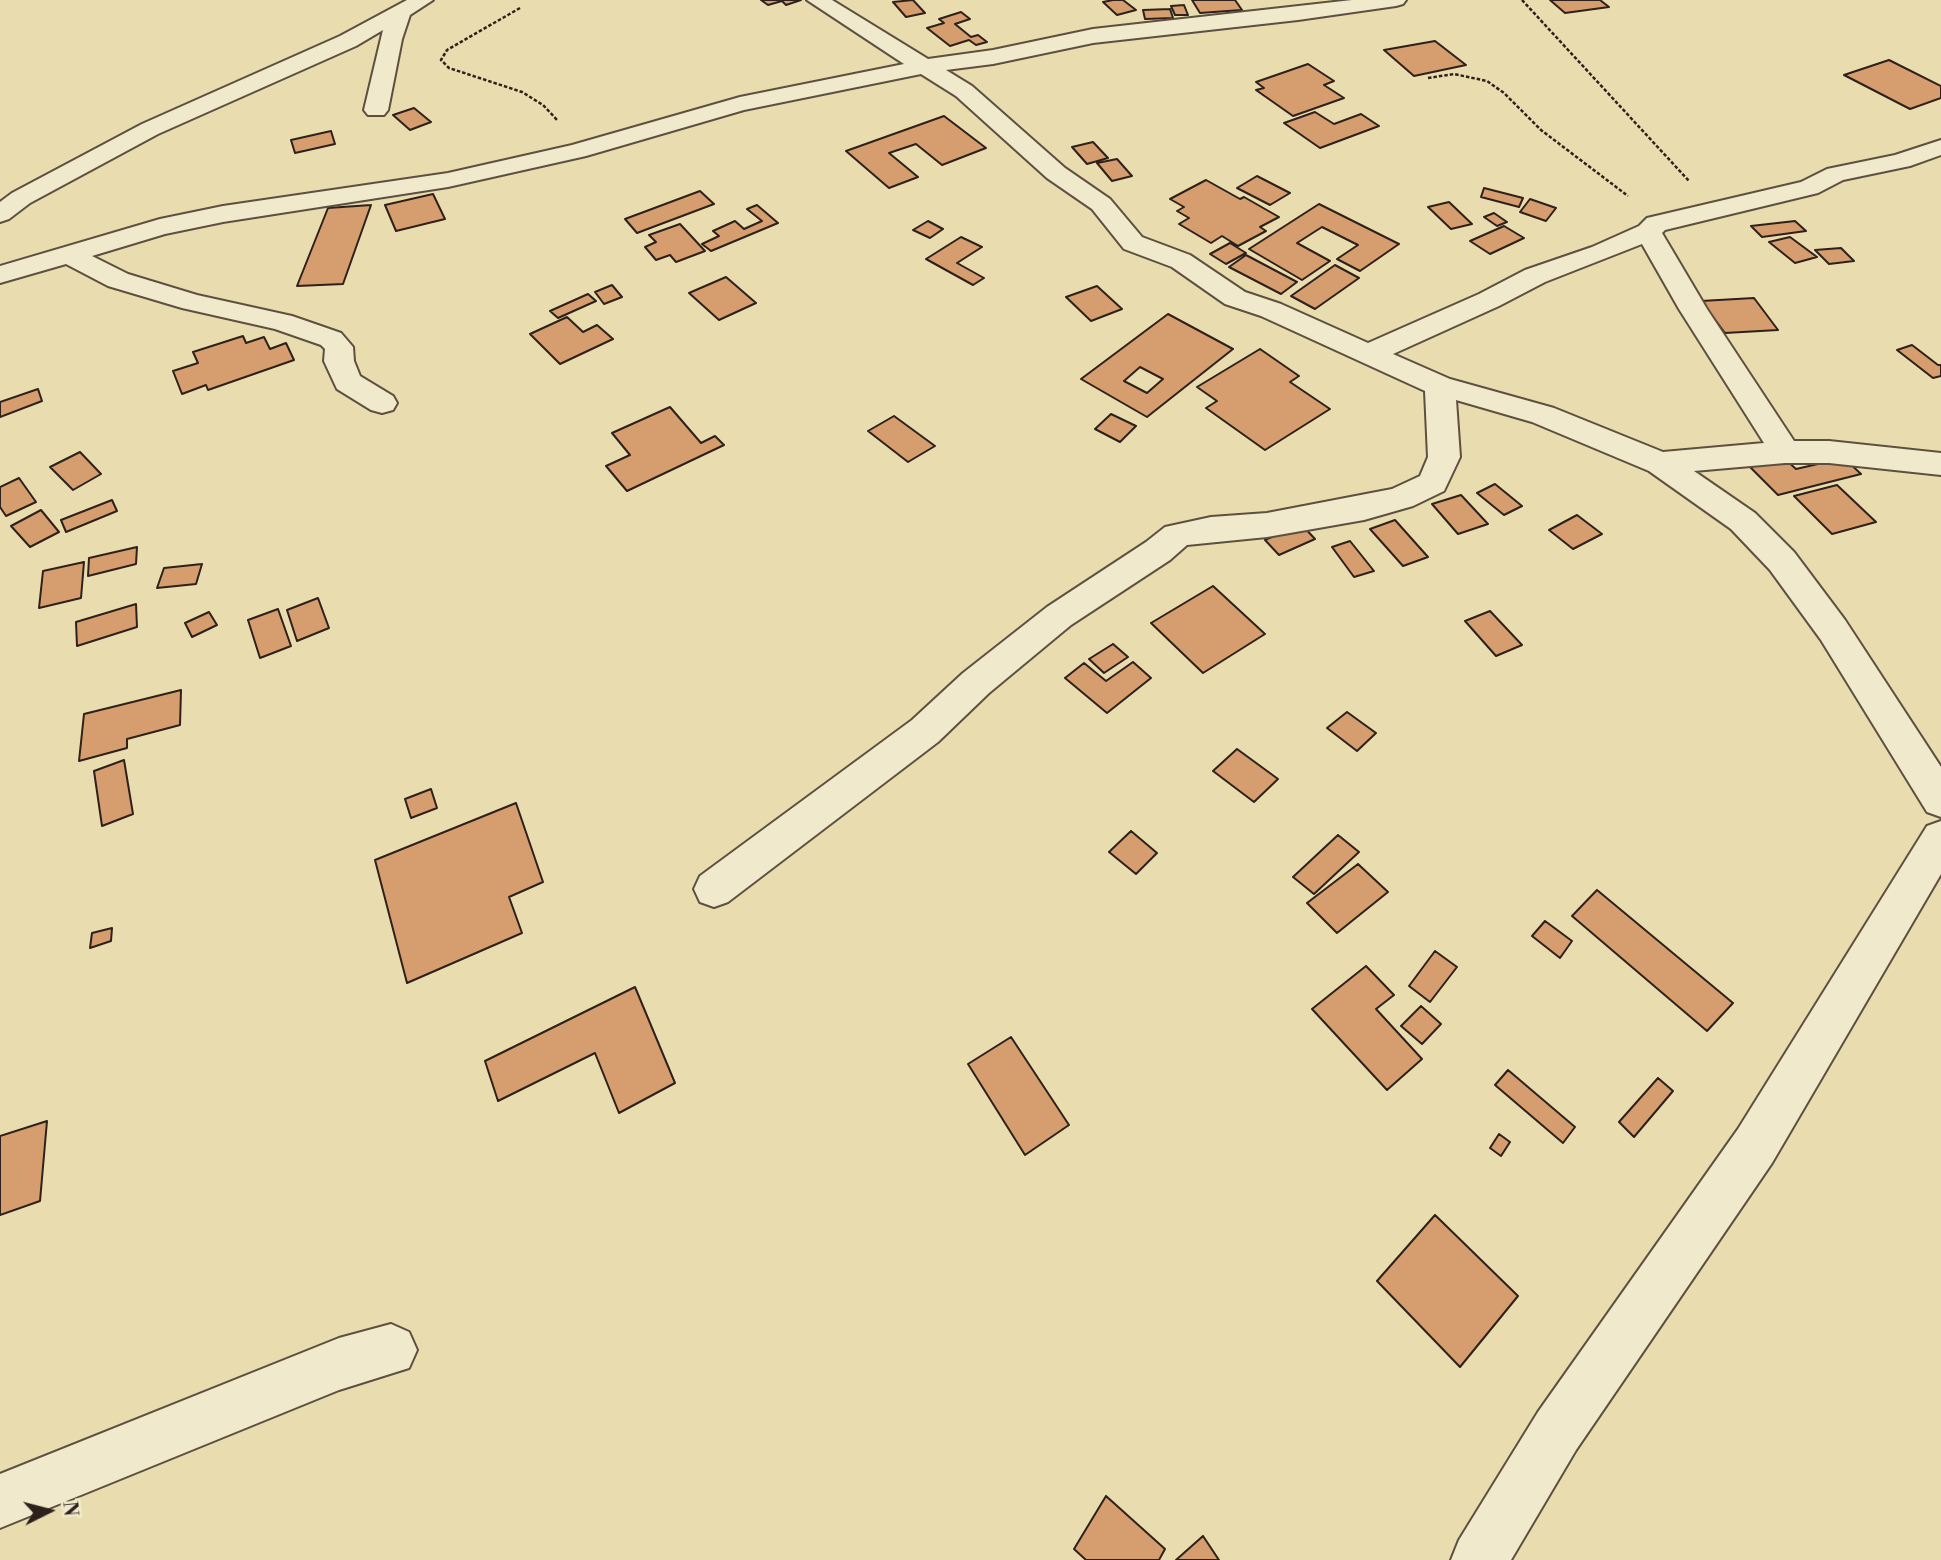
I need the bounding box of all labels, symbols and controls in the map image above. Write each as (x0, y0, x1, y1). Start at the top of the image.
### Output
north arrow (14, 1476, 84, 1546)
text: N (57, 1500, 83, 1518)

